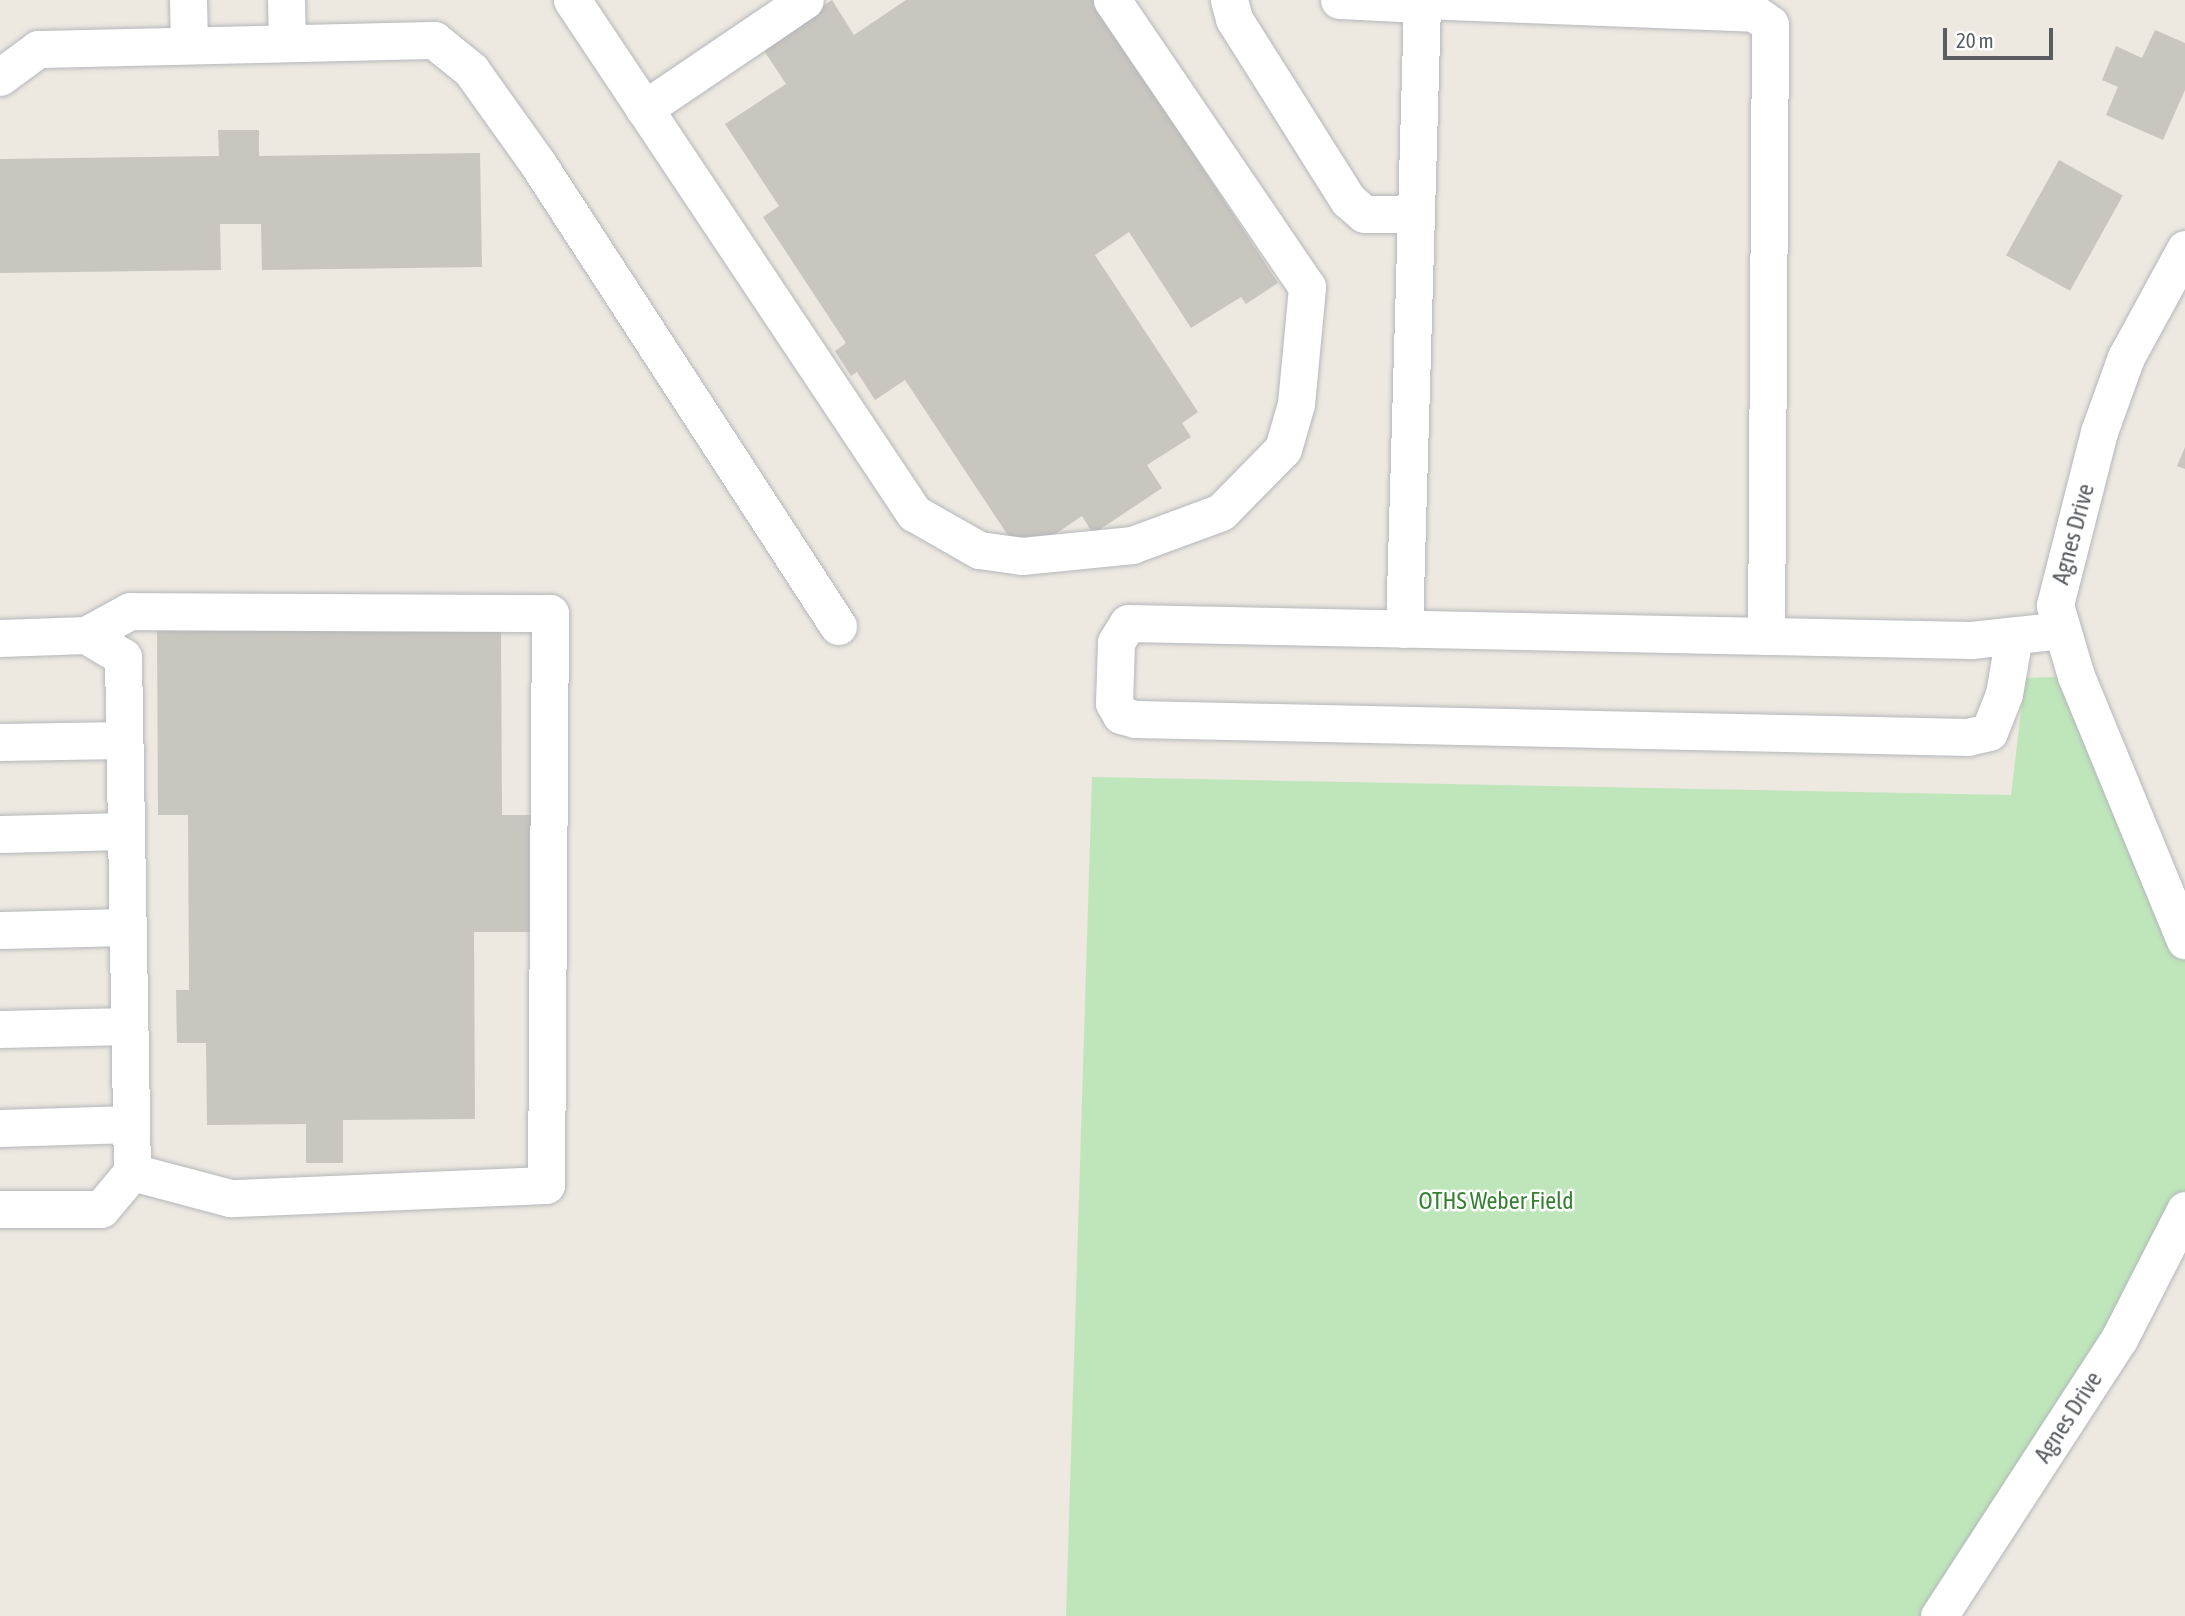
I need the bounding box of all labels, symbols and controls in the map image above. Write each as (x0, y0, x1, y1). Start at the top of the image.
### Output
scale bar (1947, 14, 2057, 58)
text: 20 m (1956, 28, 1994, 52)
street label: Agnes Drive (2046, 481, 2100, 587)
park label: OTHS Weber Field (1418, 1187, 1574, 1215)
street label: Agnes Drive (2028, 1366, 2108, 1468)

